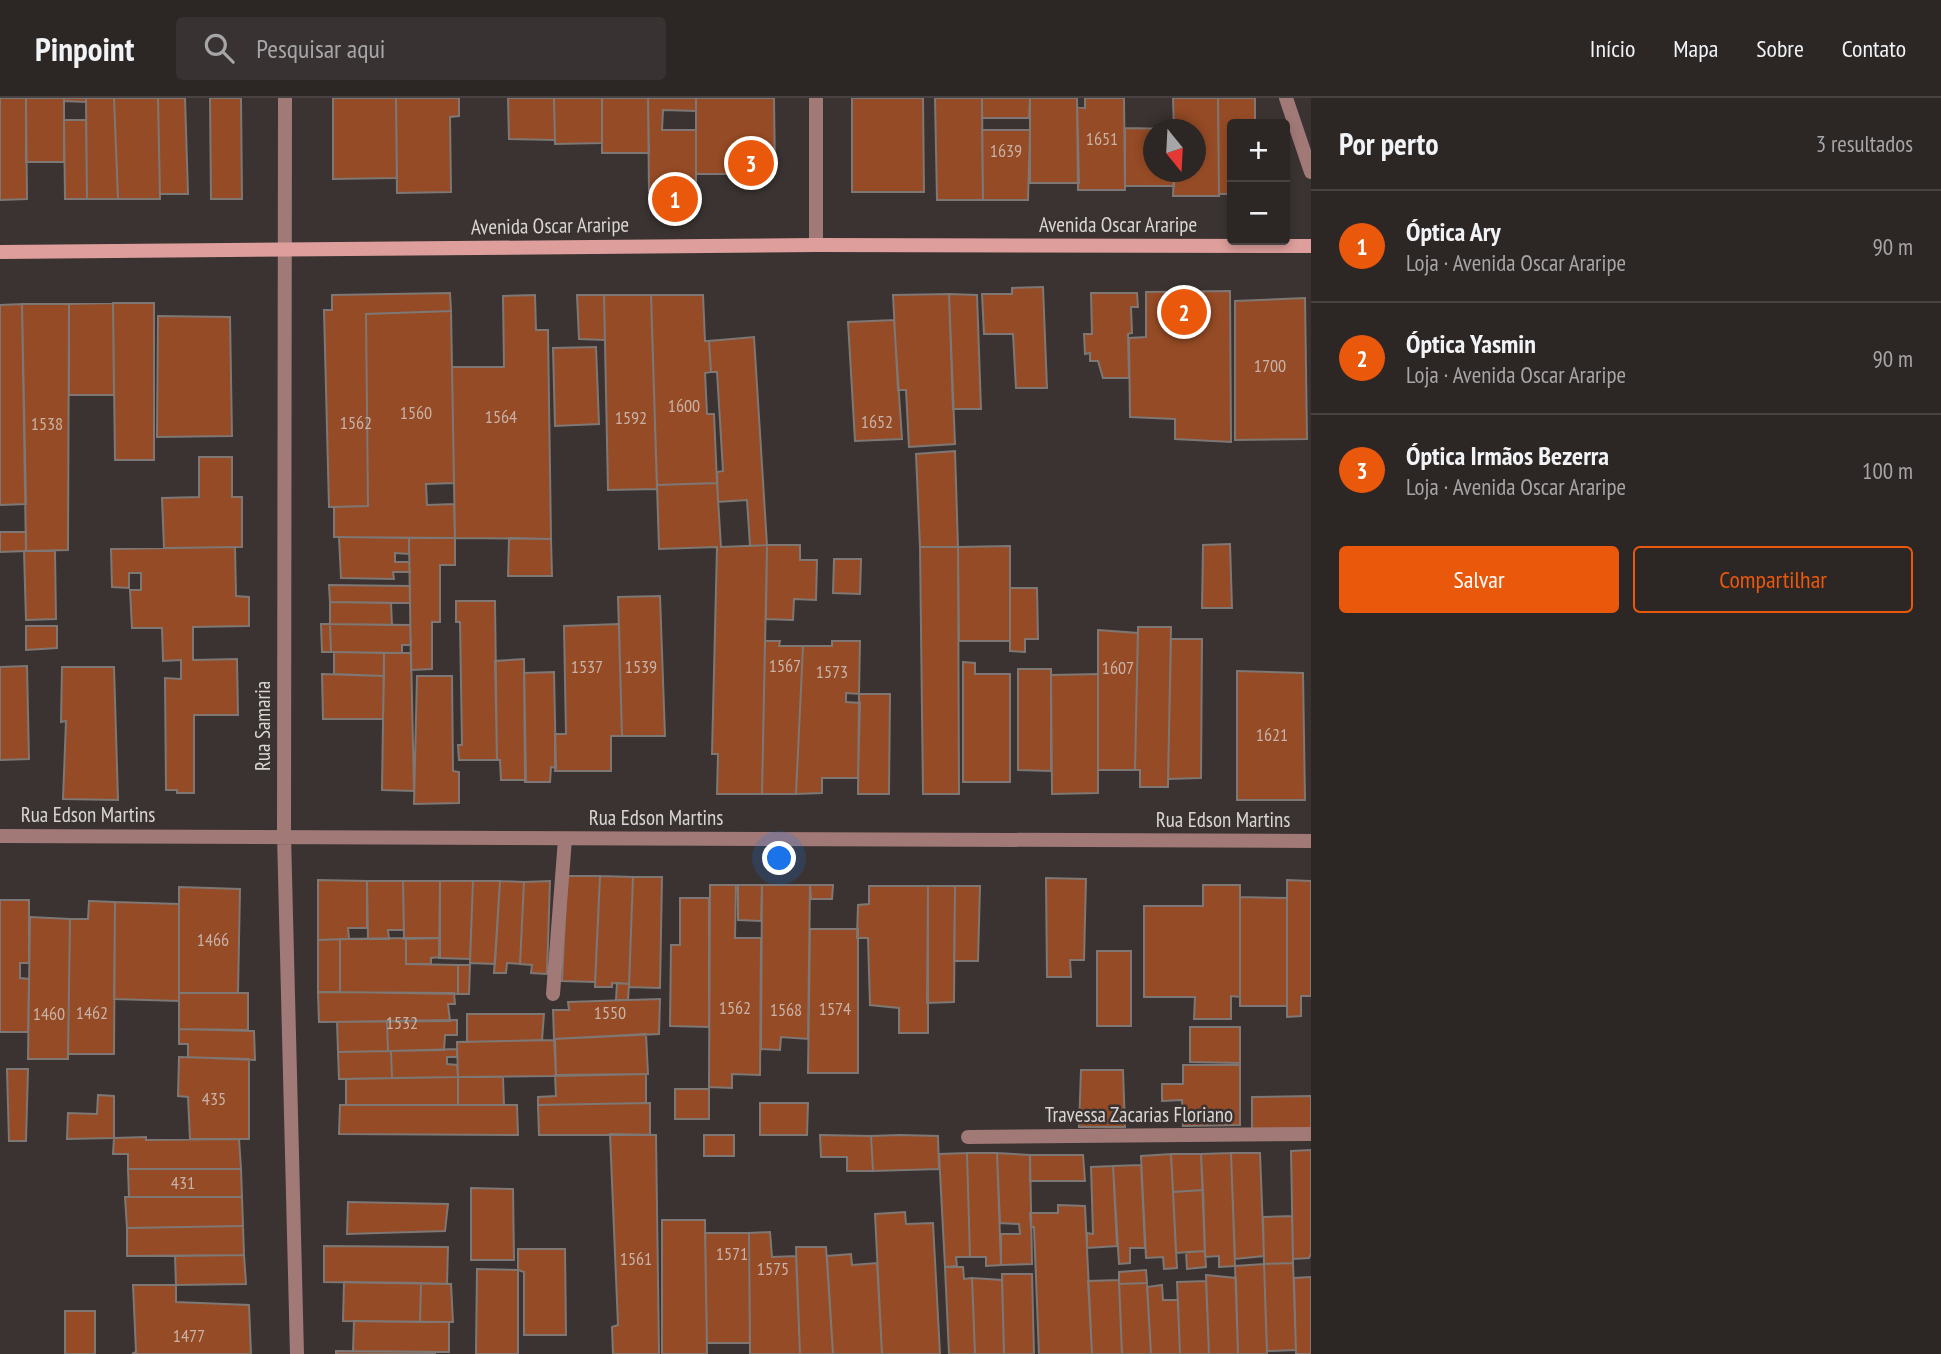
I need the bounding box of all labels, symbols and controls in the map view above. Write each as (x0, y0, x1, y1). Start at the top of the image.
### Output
search box (176, 17, 666, 80)
text: Pinpoint (35, 27, 134, 70)
icon: search (200, 29, 238, 67)
text: Pesquisar aqui (256, 32, 385, 65)
text: Início (1590, 33, 1635, 64)
text: Mapa (1673, 33, 1718, 64)
text: Sobre (1756, 33, 1804, 64)
text: Contato (1842, 33, 1906, 64)
north arrow (1143, 119, 1206, 182)
map controls (1227, 119, 1290, 245)
button: + (1227, 119, 1290, 182)
text: Por perto (1339, 124, 1439, 163)
house number: 1651 (1086, 127, 1118, 150)
text: 3 resultados (1816, 129, 1913, 158)
pin: 3 (728, 137, 774, 189)
house number: 1639 (990, 139, 1022, 162)
pin: 1 (652, 173, 698, 225)
button: − (1227, 182, 1290, 245)
street label: Avenida Oscar Araripe (471, 211, 629, 240)
street label: Avenida Oscar Araripe (1039, 211, 1197, 238)
text: Óptica Ary (1406, 215, 1501, 248)
text: 1 (1357, 232, 1368, 261)
text: 90 m (1872, 232, 1913, 261)
text: Loja · Avenida Oscar Araripe (1406, 248, 1626, 277)
pin: 2 (1161, 286, 1207, 338)
text: Óptica Yasmin (1406, 327, 1536, 360)
text: 2 (1357, 344, 1368, 373)
text: 90 m (1872, 344, 1913, 373)
house number: 1700 (1254, 354, 1286, 377)
text: Loja · Avenida Oscar Araripe (1406, 360, 1626, 389)
house number: 1600 (668, 394, 700, 417)
house number: 1560 (400, 401, 432, 424)
house number: 1564 (485, 405, 517, 428)
house number: 1592 (615, 406, 647, 429)
house number: 1652 (861, 410, 893, 433)
house number: 1562 (340, 411, 372, 434)
house number: 1538 (31, 412, 63, 435)
text: Óptica Irmãos Bezerra (1406, 439, 1609, 472)
text: 3 (1357, 456, 1368, 485)
text: 100 m (1862, 456, 1913, 485)
text: Loja · Avenida Oscar Araripe (1406, 472, 1626, 501)
button: Salvar (1339, 546, 1619, 613)
button: Compartilhar (1633, 546, 1913, 613)
house number: 1567 (769, 654, 801, 677)
house number: 1537 (571, 655, 603, 678)
house number: 1539 (625, 655, 657, 678)
house number: 1607 (1102, 656, 1134, 679)
house number: 1573 (816, 660, 848, 683)
street label: Rua Samaria (249, 681, 276, 771)
house number: 1621 (1256, 723, 1288, 746)
street label: Rua Edson Martins (21, 801, 155, 828)
street label: Rua Edson Martins (589, 804, 723, 831)
street label: Rua Edson Martins (1156, 806, 1290, 833)
your location (762, 841, 796, 875)
house number: 1466 (197, 928, 229, 951)
house number: 1562 (719, 996, 751, 1019)
house number: 1574 (819, 997, 851, 1020)
house number: 1568 (770, 998, 802, 1021)
house number: 1462 (76, 1001, 108, 1024)
house number: 1550 (594, 1001, 626, 1024)
house number: 1460 (33, 1002, 65, 1025)
house number: 1532 (386, 1011, 418, 1034)
house number: 435 (202, 1087, 226, 1110)
street label: Travessa Zacarias Floriano (1045, 1101, 1233, 1128)
house number: 431 (171, 1171, 195, 1194)
house number: 1571 (716, 1242, 748, 1265)
house number: 1561 (620, 1247, 652, 1270)
house number: 1575 (757, 1257, 789, 1280)
house number: 1477 (173, 1324, 205, 1347)

